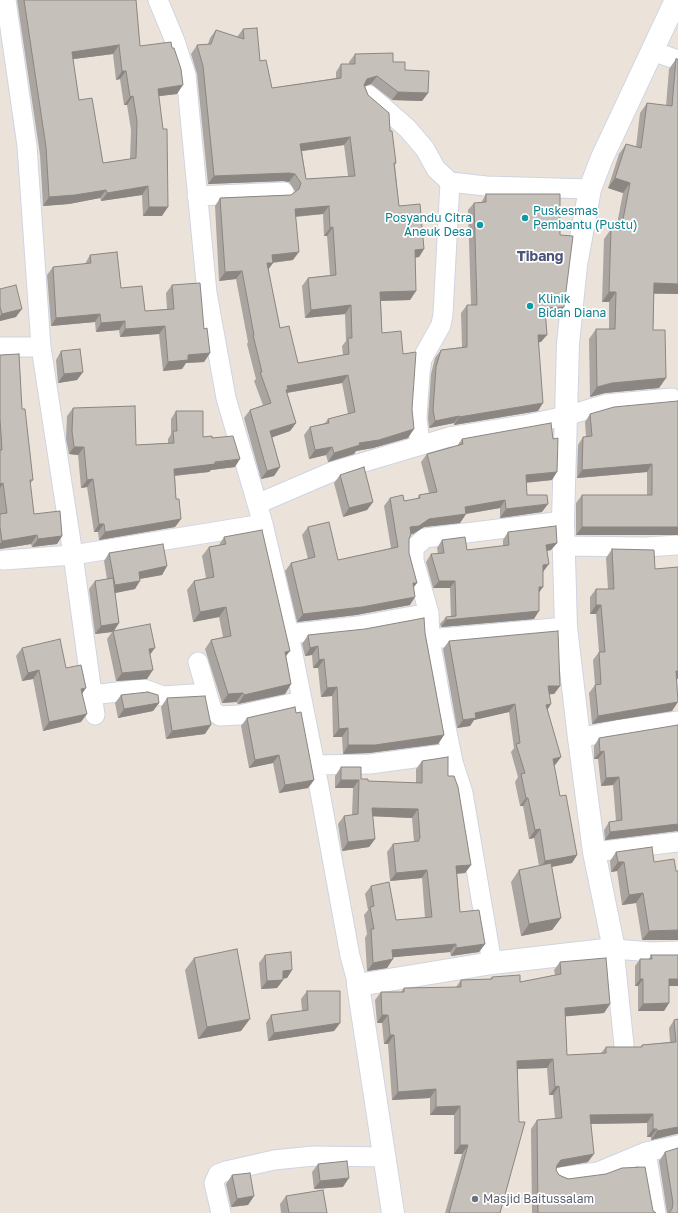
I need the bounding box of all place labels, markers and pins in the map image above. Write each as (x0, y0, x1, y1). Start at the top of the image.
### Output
place label: Puskesmas Pembantu (Pustu) (533, 204, 637, 232)
place label: Posyandu Citra Aneuk Desa (385, 211, 472, 239)
marker: Puskesmas Pembantu (Pustu) (520, 213, 530, 223)
marker: Posyandu Citra Aneuk Desa (475, 220, 485, 230)
place label: Klinik Bidan Diana (538, 292, 606, 320)
marker: Klinik Bidan Diana (525, 301, 535, 311)
place label: Masjid Baitussalam (483, 1192, 594, 1206)
marker: Masjid Baitussalam (470, 1194, 480, 1204)

